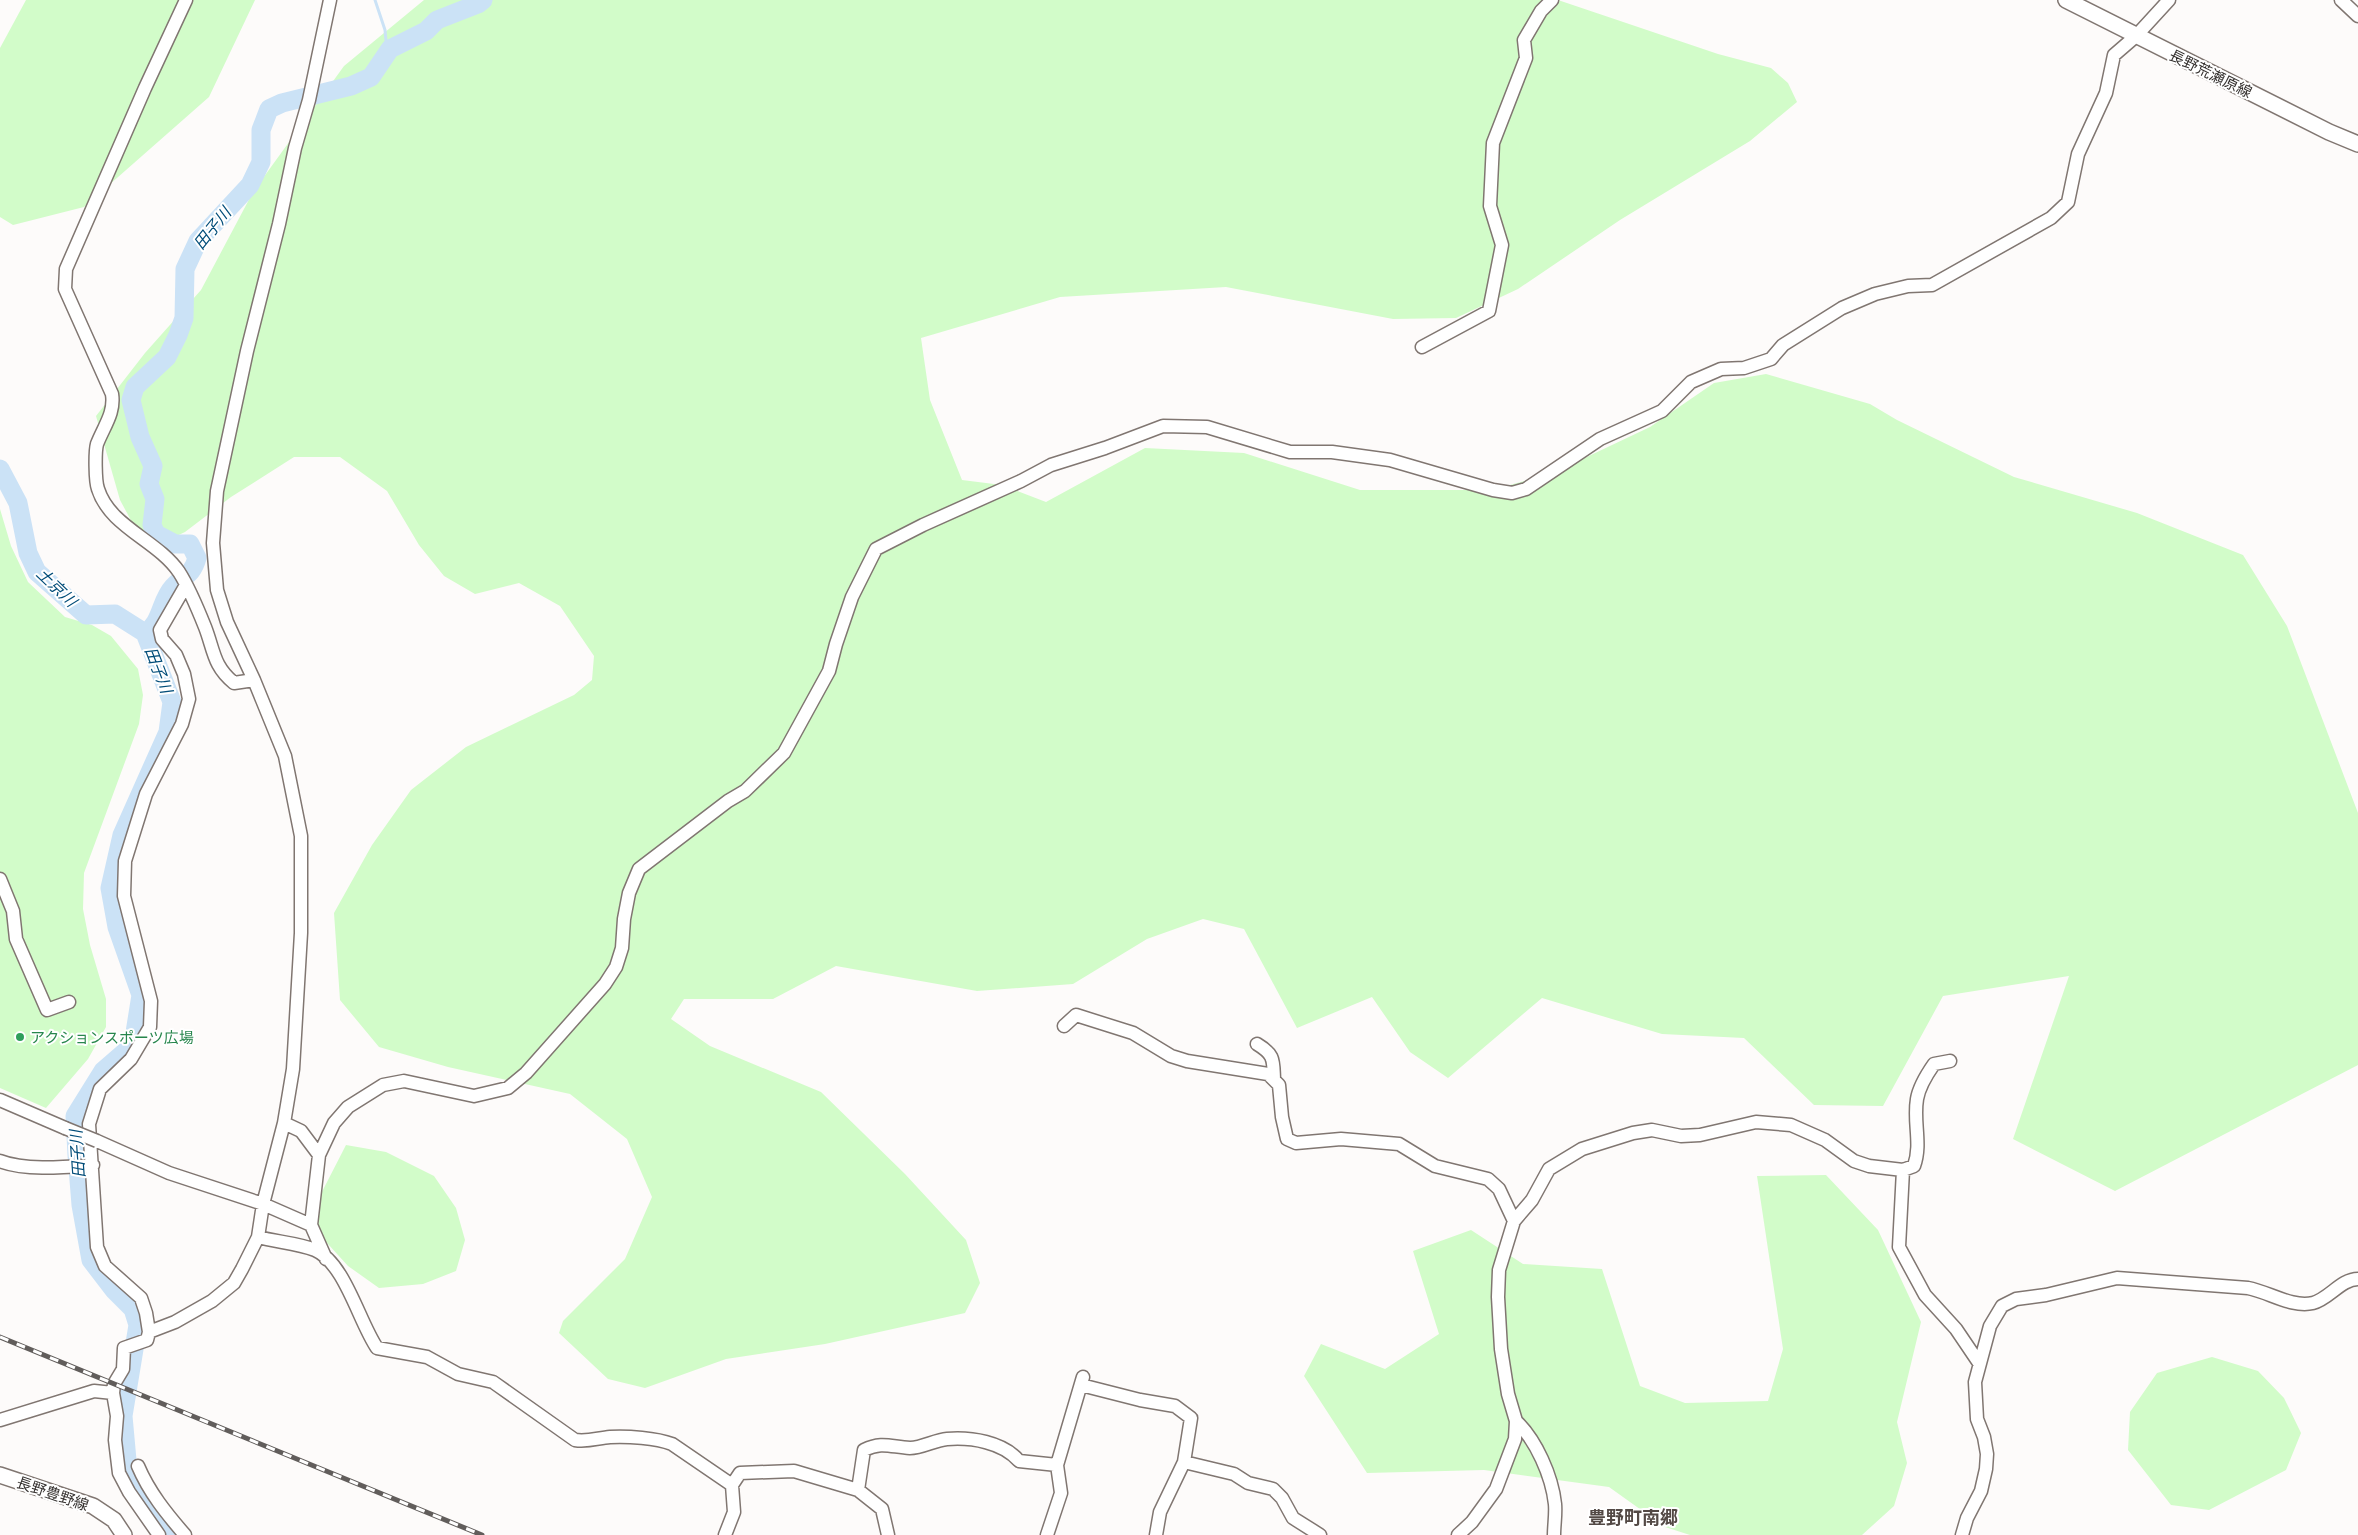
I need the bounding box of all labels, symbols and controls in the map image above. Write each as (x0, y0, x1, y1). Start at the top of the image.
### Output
street label: 長野荒瀬原線 (2166, 44, 2256, 102)
water label: 田子川 (188, 201, 237, 254)
water label: 土京川 (32, 562, 83, 613)
water label: 田子川 (140, 644, 179, 698)
place label: アクションスポーツ広場 (30, 1027, 194, 1047)
marker: アクションスポーツ広場 (14, 1031, 26, 1043)
water label: 田子川 (64, 1127, 90, 1179)
street label: 長野豊野線 (14, 1471, 92, 1515)
district label: 豊野町南郷 (1588, 1505, 1678, 1529)

